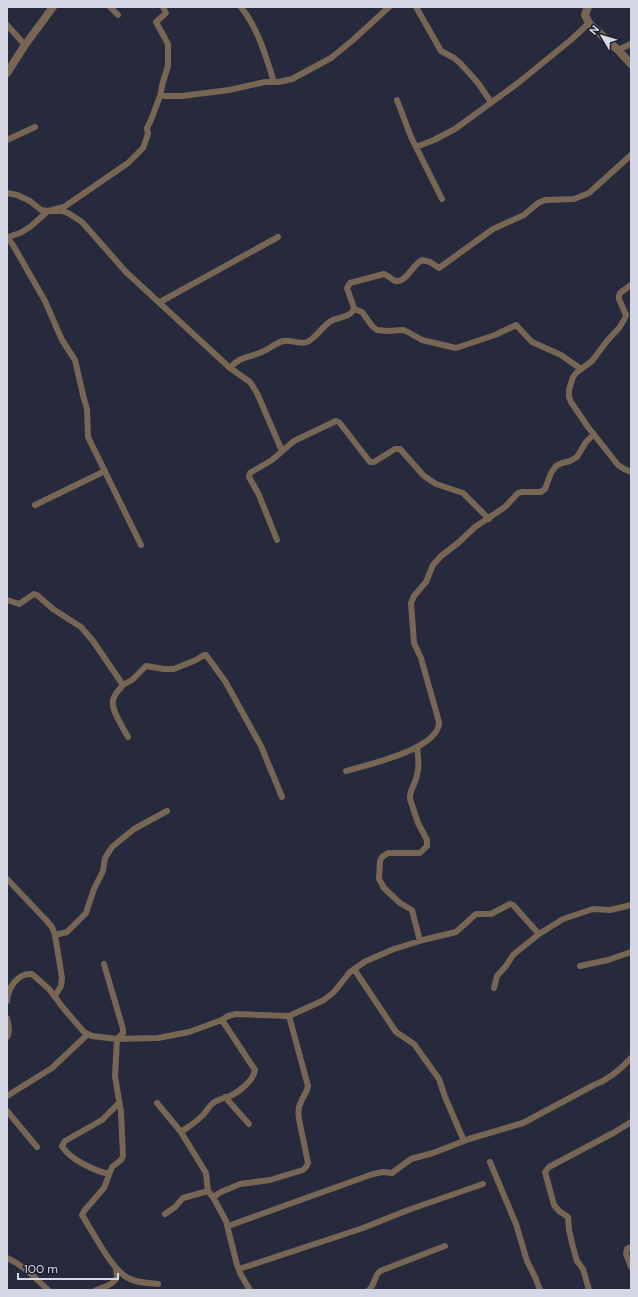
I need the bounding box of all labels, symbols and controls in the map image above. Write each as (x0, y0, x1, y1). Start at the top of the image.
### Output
north arrow (582, 16, 622, 56)
text: N (586, 22, 602, 37)
scale bar (18, 1255, 118, 1281)
text: 100 m (24, 1261, 58, 1277)

